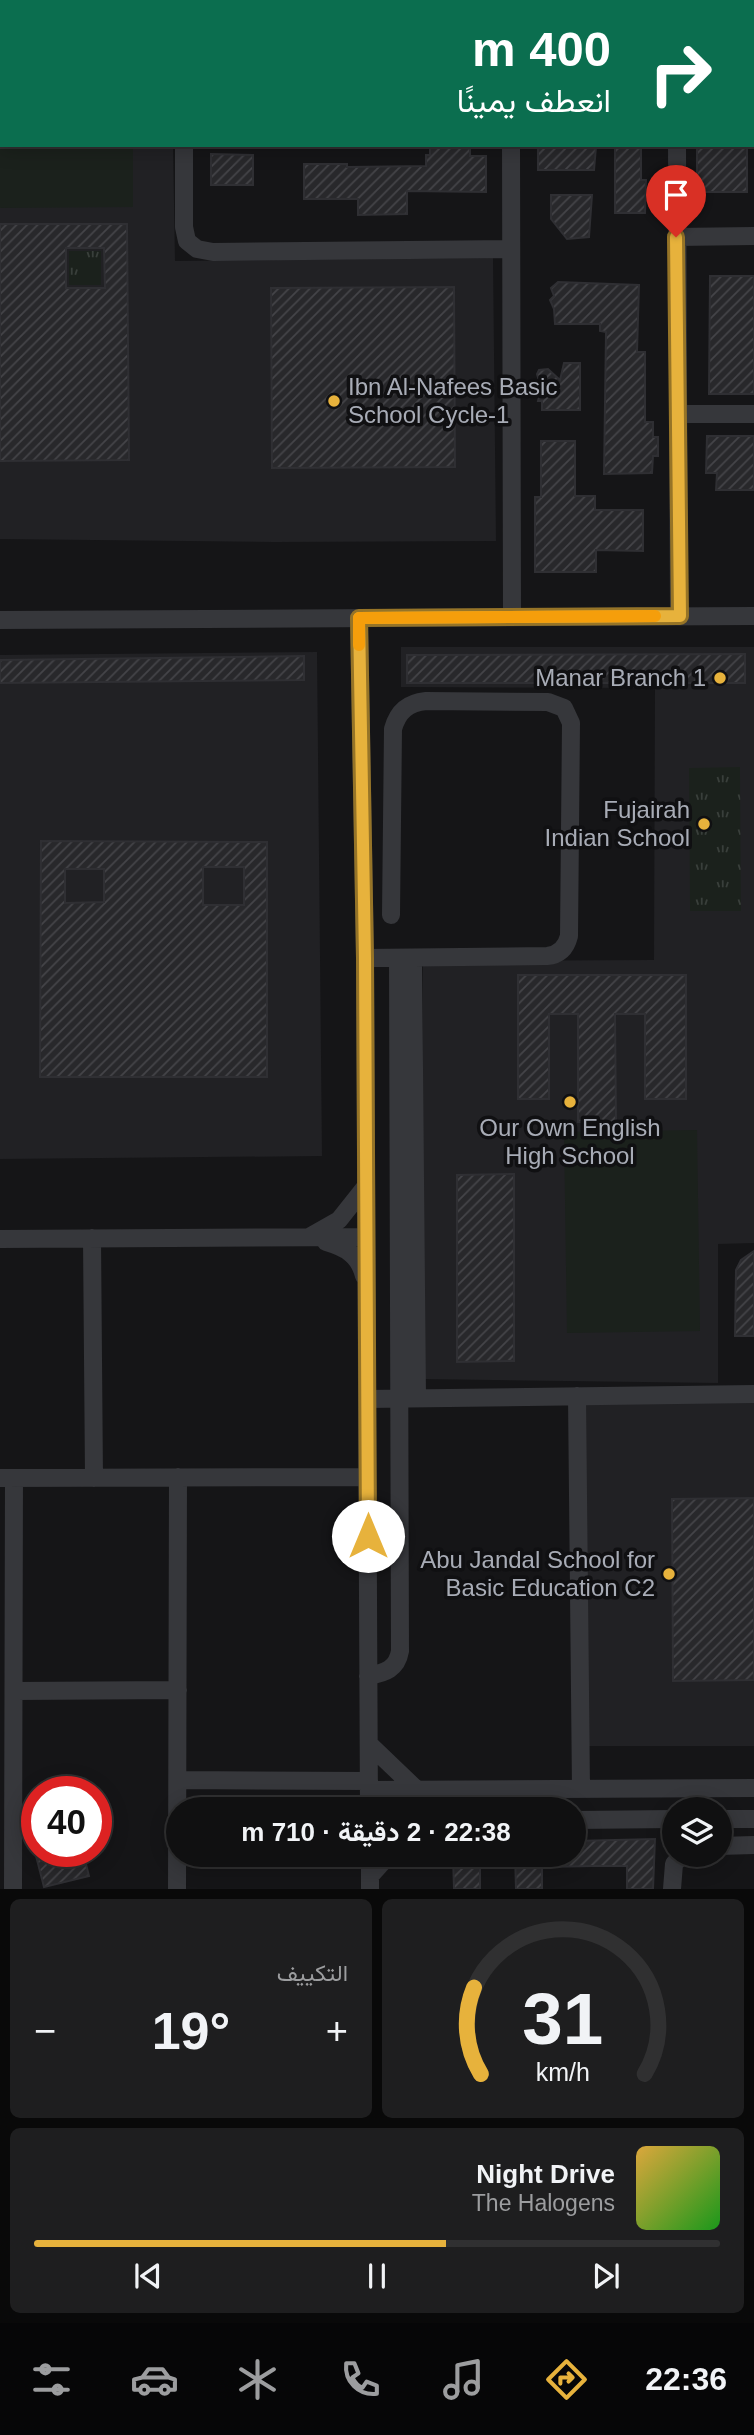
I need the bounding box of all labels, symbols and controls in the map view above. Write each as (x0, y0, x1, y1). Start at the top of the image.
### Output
text: 400 m (472, 22, 611, 76)
icon: right (635, 28, 726, 119)
text: انعطف يمينًا (457, 83, 611, 119)
pin (646, 165, 706, 237)
icon: arrive (657, 176, 695, 214)
place label: Ibn Al-Nafees Basic School Cycle-1 (348, 373, 557, 428)
marker: Ibn Al-Nafees Basic School Cycle-1 (326, 393, 342, 409)
place label: Manar Branch 1 (535, 664, 706, 691)
marker: Manar Branch 1 (712, 670, 728, 686)
place label: Fujairah Indian School (545, 796, 690, 851)
marker: Fujairah Indian School (696, 816, 712, 832)
marker: Our Own English High School (562, 1094, 578, 1110)
place label: Our Own English High School (479, 1114, 661, 1169)
position arrow (331, 1499, 405, 1573)
place label: Abu Jandal School for Basic Education C2 (420, 1546, 655, 1601)
marker: Abu Jandal School for Basic Education C2 (661, 1566, 677, 1582)
speed limit sign: 40 (21, 1776, 112, 1867)
map controls (662, 1797, 732, 1867)
button: layers (662, 1797, 732, 1867)
text: 22:38 · 2 دقيقة · 710 m (241, 1817, 511, 1847)
text: التكييف (277, 1960, 348, 1986)
text: 31 (523, 1979, 603, 2060)
text: 19° (152, 2002, 230, 2060)
text: − (34, 2010, 56, 2052)
text: + (326, 2010, 348, 2052)
text: km/h (536, 2058, 590, 2086)
text: Night Drive (476, 2159, 615, 2189)
text: The Halogens (472, 2190, 615, 2216)
icon: previous (129, 2257, 167, 2295)
icon: pause (358, 2257, 396, 2295)
icon: next (587, 2257, 625, 2295)
icon: filters (27, 2355, 76, 2404)
icon: car (130, 2355, 179, 2404)
icon: climate (233, 2355, 282, 2404)
icon: phone (336, 2355, 385, 2404)
icon: music (439, 2355, 488, 2404)
icon: directions (542, 2355, 591, 2404)
text: 22:36 (645, 2361, 727, 2397)

